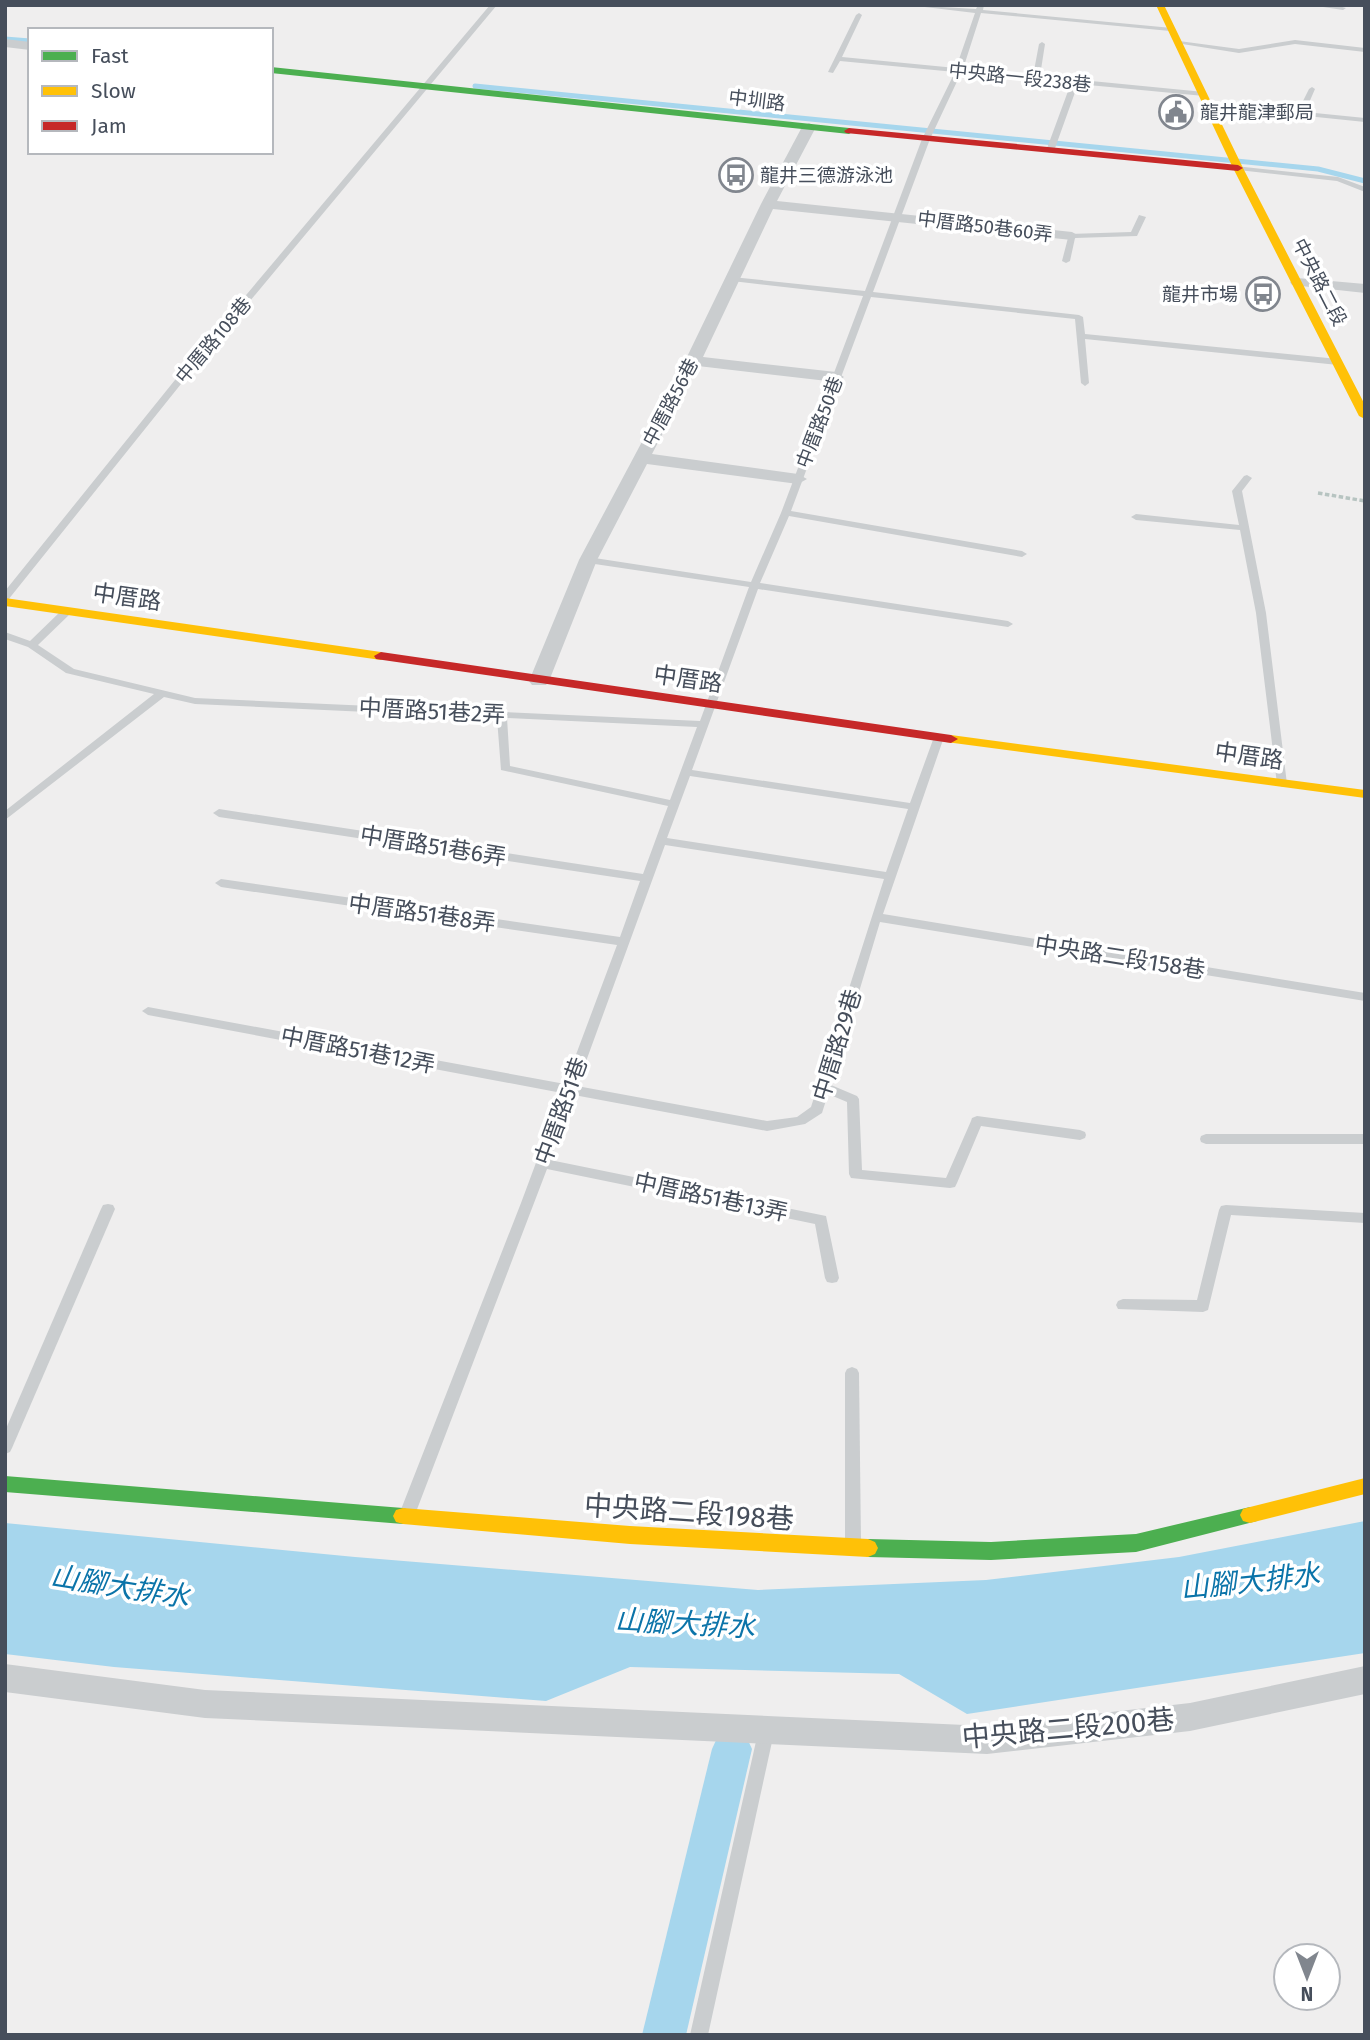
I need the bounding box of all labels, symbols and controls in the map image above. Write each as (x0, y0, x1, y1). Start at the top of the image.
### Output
legend (28, 28, 273, 154)
text: Fast (91, 43, 129, 69)
street label: 中央路一段238巷 (948, 59, 1092, 96)
text: Slow (91, 78, 136, 104)
street label: 中圳路 (727, 86, 787, 115)
public building icon: 龍井龍津郵局 (1157, 93, 1195, 131)
place label: 龍井龍津郵局 (1200, 101, 1314, 124)
text: Jam (91, 113, 127, 139)
bus stop icon: 龍井三德游泳池 (717, 156, 755, 194)
place label: 龍井三德游泳池 (760, 164, 893, 187)
street label: 中厝路50巷60弄 (916, 207, 1054, 246)
street label: 中央路二段 (1288, 235, 1351, 330)
bus stop icon: 龍井市場 (1244, 275, 1282, 313)
place label: 龍井市場 (1162, 283, 1238, 306)
street label: 中厝路108巷 (171, 293, 256, 388)
street label: 中厝路56巷 (638, 355, 703, 450)
street label: 中厝路50巷 (792, 373, 847, 471)
street label: 中厝路 (91, 578, 163, 616)
street label: 中厝路 (652, 660, 724, 698)
street label: 中厝路51巷2弄 (358, 693, 506, 729)
street label: 中厝路 (1213, 737, 1285, 775)
street label: 中厝路51巷6弄 (358, 821, 508, 871)
street label: 中厝路51巷8弄 (347, 889, 497, 937)
street label: 中央路二段158巷 (1033, 930, 1207, 984)
street label: 中厝路29巷 (807, 986, 867, 1104)
street label: 中厝路51巷12弄 (278, 1021, 438, 1079)
street label: 中厝路51巷 (529, 1053, 593, 1169)
street label: 中厝路51巷13弄 (631, 1167, 791, 1227)
street label: 中央路二段198巷 (583, 1489, 795, 1536)
water label: 山腳大排水 (1179, 1558, 1323, 1605)
water label: 山腳大排水 (48, 1559, 194, 1614)
water label: 山腳大排水 (614, 1603, 758, 1644)
street label: 中央路二段200巷 (960, 1703, 1176, 1754)
north arrow (1272, 1942, 1342, 2012)
text: N (1301, 1982, 1313, 2005)

